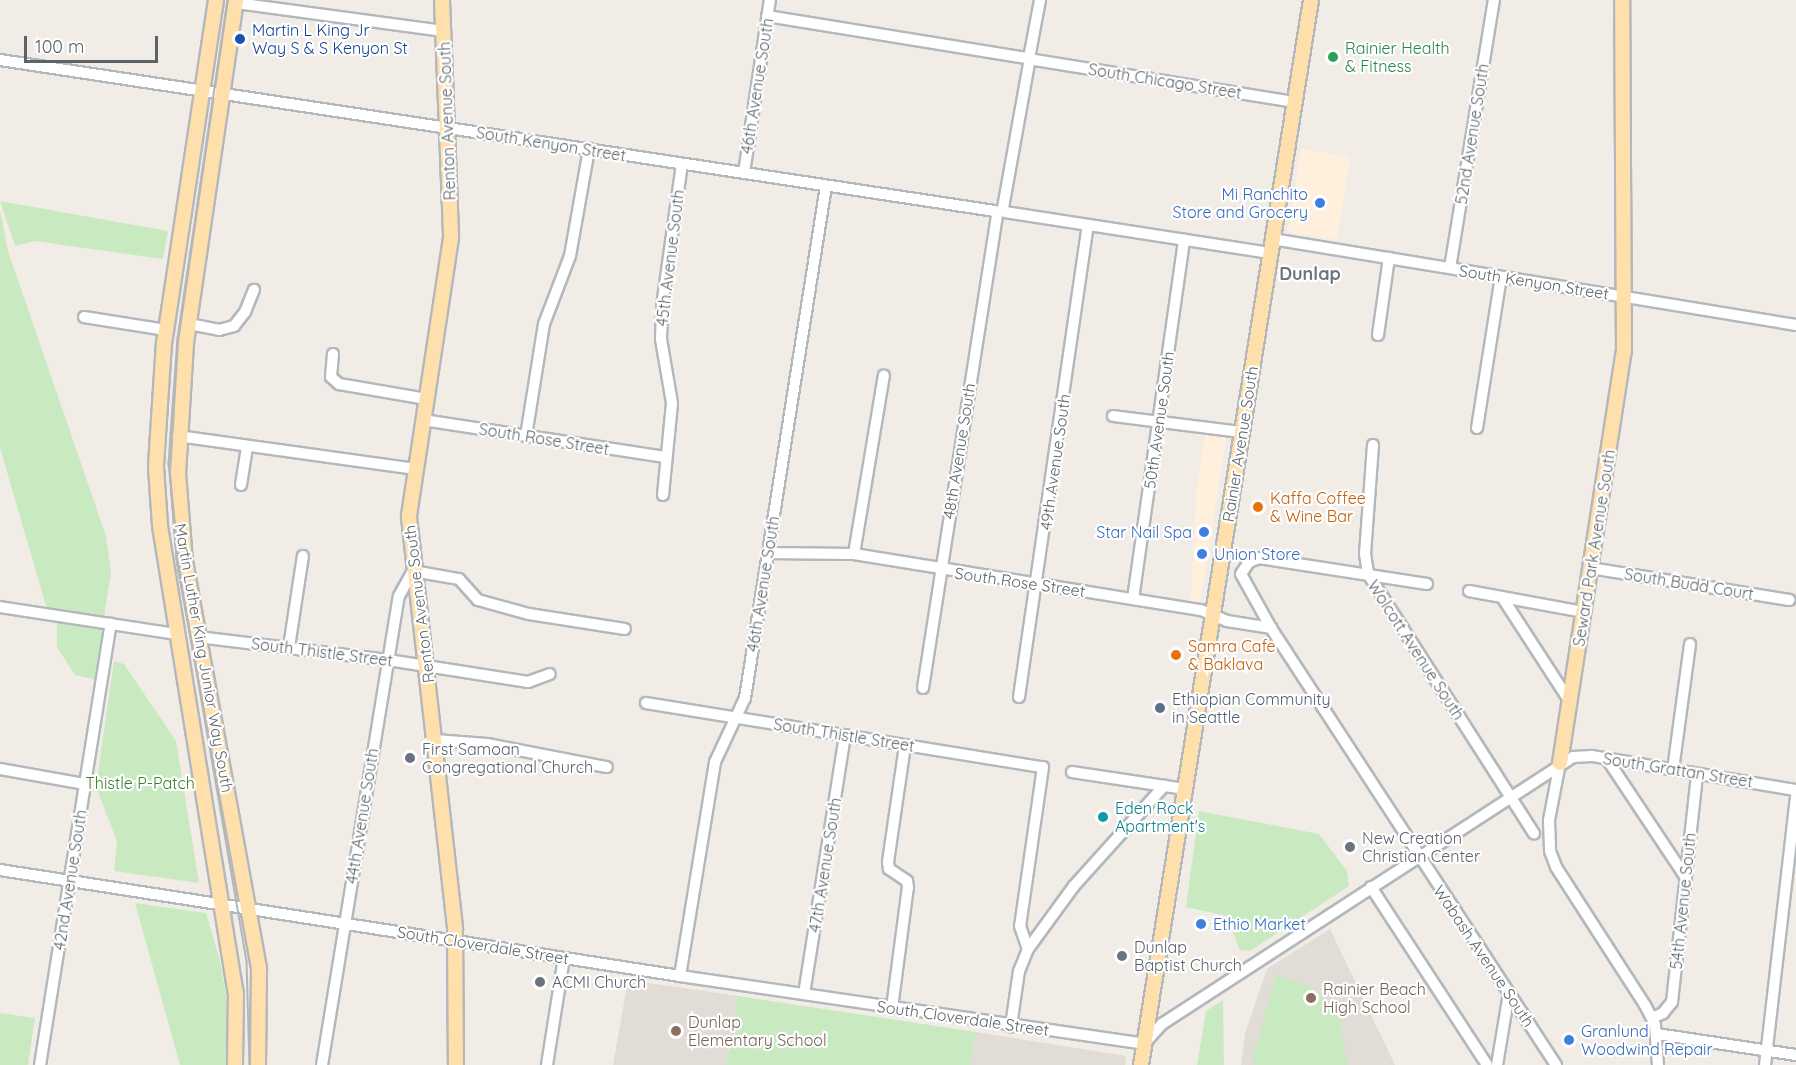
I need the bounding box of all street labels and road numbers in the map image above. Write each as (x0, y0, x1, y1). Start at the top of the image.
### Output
street label: 46th Avenue South (737, 17, 777, 155)
street label: Renton Avenue South (435, 41, 459, 201)
street label: South Chicago Street (1087, 59, 1243, 103)
street label: 52nd Avenue South (1451, 62, 1493, 206)
street label: South Kenyon Street (475, 123, 627, 165)
street label: 45th Avenue South (652, 189, 688, 327)
street label: South Kenyon Street (1458, 261, 1610, 303)
street label: 50th Avenue South (1140, 350, 1178, 490)
street label: Rainier Avenue South (1218, 365, 1262, 523)
street label: 48th Avenue South (939, 382, 979, 520)
street label: 49th Avenue South (1036, 393, 1074, 531)
street label: South Rose Street (478, 419, 610, 459)
street label: Seward Park Avenue South (1569, 448, 1619, 648)
street label: 46th Avenue South (743, 515, 783, 653)
street label: Martin Luther King Junior Way South (171, 522, 237, 794)
street label: Renton Avenue South (400, 524, 438, 684)
street label: South Rose Street (954, 563, 1086, 601)
street label: South Budd Court (1623, 564, 1755, 604)
street label: Wolcott Avenue South (1364, 576, 1468, 724)
street label: South Thistle Street (250, 634, 394, 670)
street label: South Thistle Street (772, 714, 916, 756)
street label: 44th Avenue South (342, 747, 382, 885)
street label: South Grattan Street (1602, 749, 1754, 791)
street label: 47th Avenue South (805, 796, 845, 934)
street label: 42nd Avenue South (49, 808, 91, 952)
street label: 54th Avenue South (1666, 832, 1700, 970)
street label: Wabash Avenue South (1429, 882, 1539, 1030)
street label: South Cloverdale Street (396, 922, 570, 968)
street label: South Cloverdale Street (876, 996, 1050, 1040)

